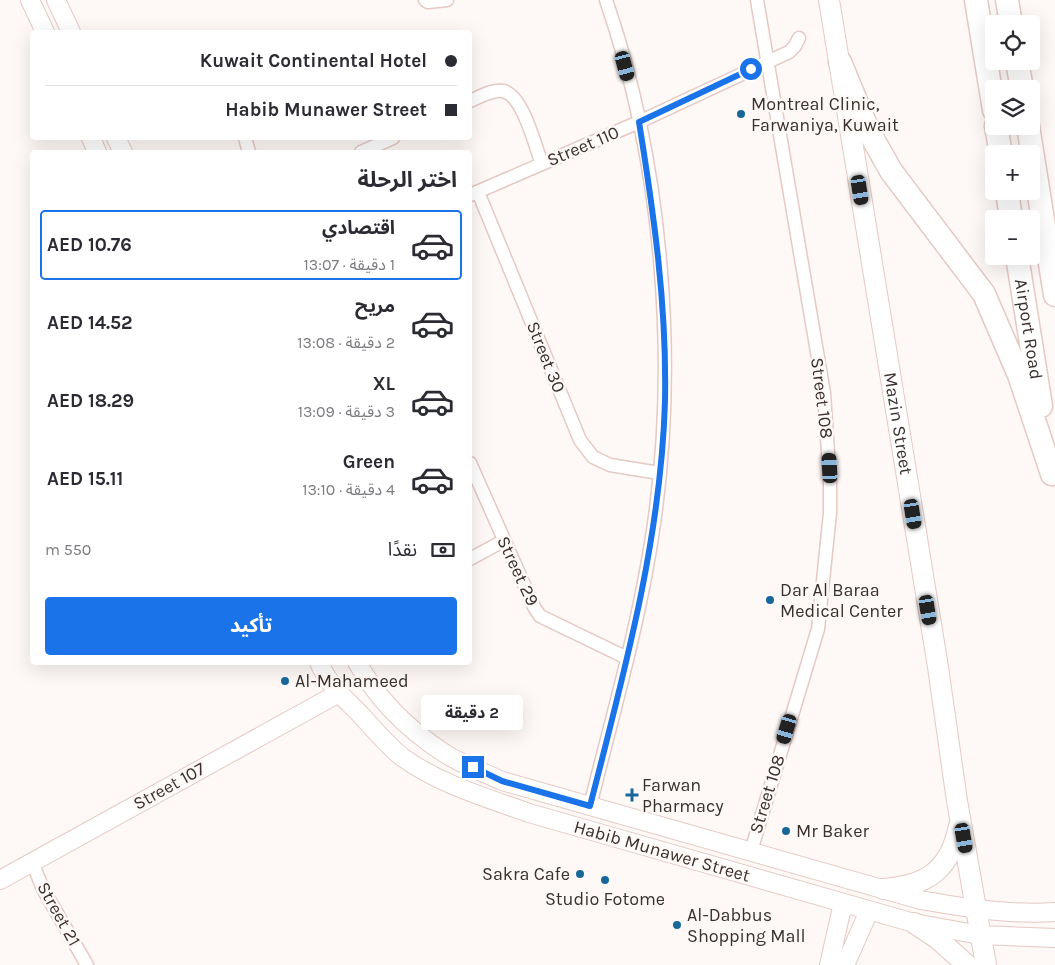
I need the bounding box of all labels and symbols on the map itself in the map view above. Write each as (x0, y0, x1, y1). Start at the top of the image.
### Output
car (613, 50, 636, 82)
route start (740, 58, 762, 80)
place label: Montreal Clinic, Farwaniya, Kuwait (751, 93, 899, 136)
marker: Montreal Clinic, Farwaniya, Kuwait (735, 108, 747, 120)
street label: Street 110 (544, 121, 622, 171)
car (850, 174, 869, 206)
street label: Airport Road (1010, 277, 1048, 381)
street label: Street 30 (522, 318, 570, 396)
street label: Street 108 (806, 356, 838, 440)
street label: Mazin Street (879, 370, 917, 477)
car (821, 453, 838, 483)
car (903, 498, 922, 530)
street label: Street 29 (492, 533, 544, 609)
place label: Dar Al Baraa Medical Center (780, 579, 903, 622)
marker: Dar Al Baraa Medical Center (764, 594, 776, 606)
car (918, 594, 937, 626)
place label: Al-Mahameed (295, 670, 409, 692)
marker: Al-Mahameed (279, 675, 291, 687)
callout: 2 دقيقة (422, 694, 524, 730)
car (775, 712, 798, 746)
street label: Street 108 (745, 752, 789, 836)
route end (462, 756, 484, 778)
street label: Street 107 (129, 757, 209, 815)
place label: Farwan Pharmacy (642, 774, 724, 817)
marker: Farwan Pharmacy (626, 789, 638, 801)
street label: Habib Munawer Street (571, 815, 753, 887)
place label: Mr Baker (796, 820, 870, 842)
car (954, 822, 973, 854)
marker: Mr Baker (780, 825, 792, 837)
place label: Sakra Cafe (482, 863, 570, 885)
marker: Sakra Cafe (574, 868, 586, 880)
marker: Studio Fotome (599, 874, 611, 886)
street label: Street 21 (32, 878, 86, 950)
place label: Studio Fotome (545, 888, 665, 910)
place label: Al-Dabbus Shopping Mall (687, 904, 806, 947)
marker: Al-Dabbus Shopping Mall (671, 919, 683, 931)

